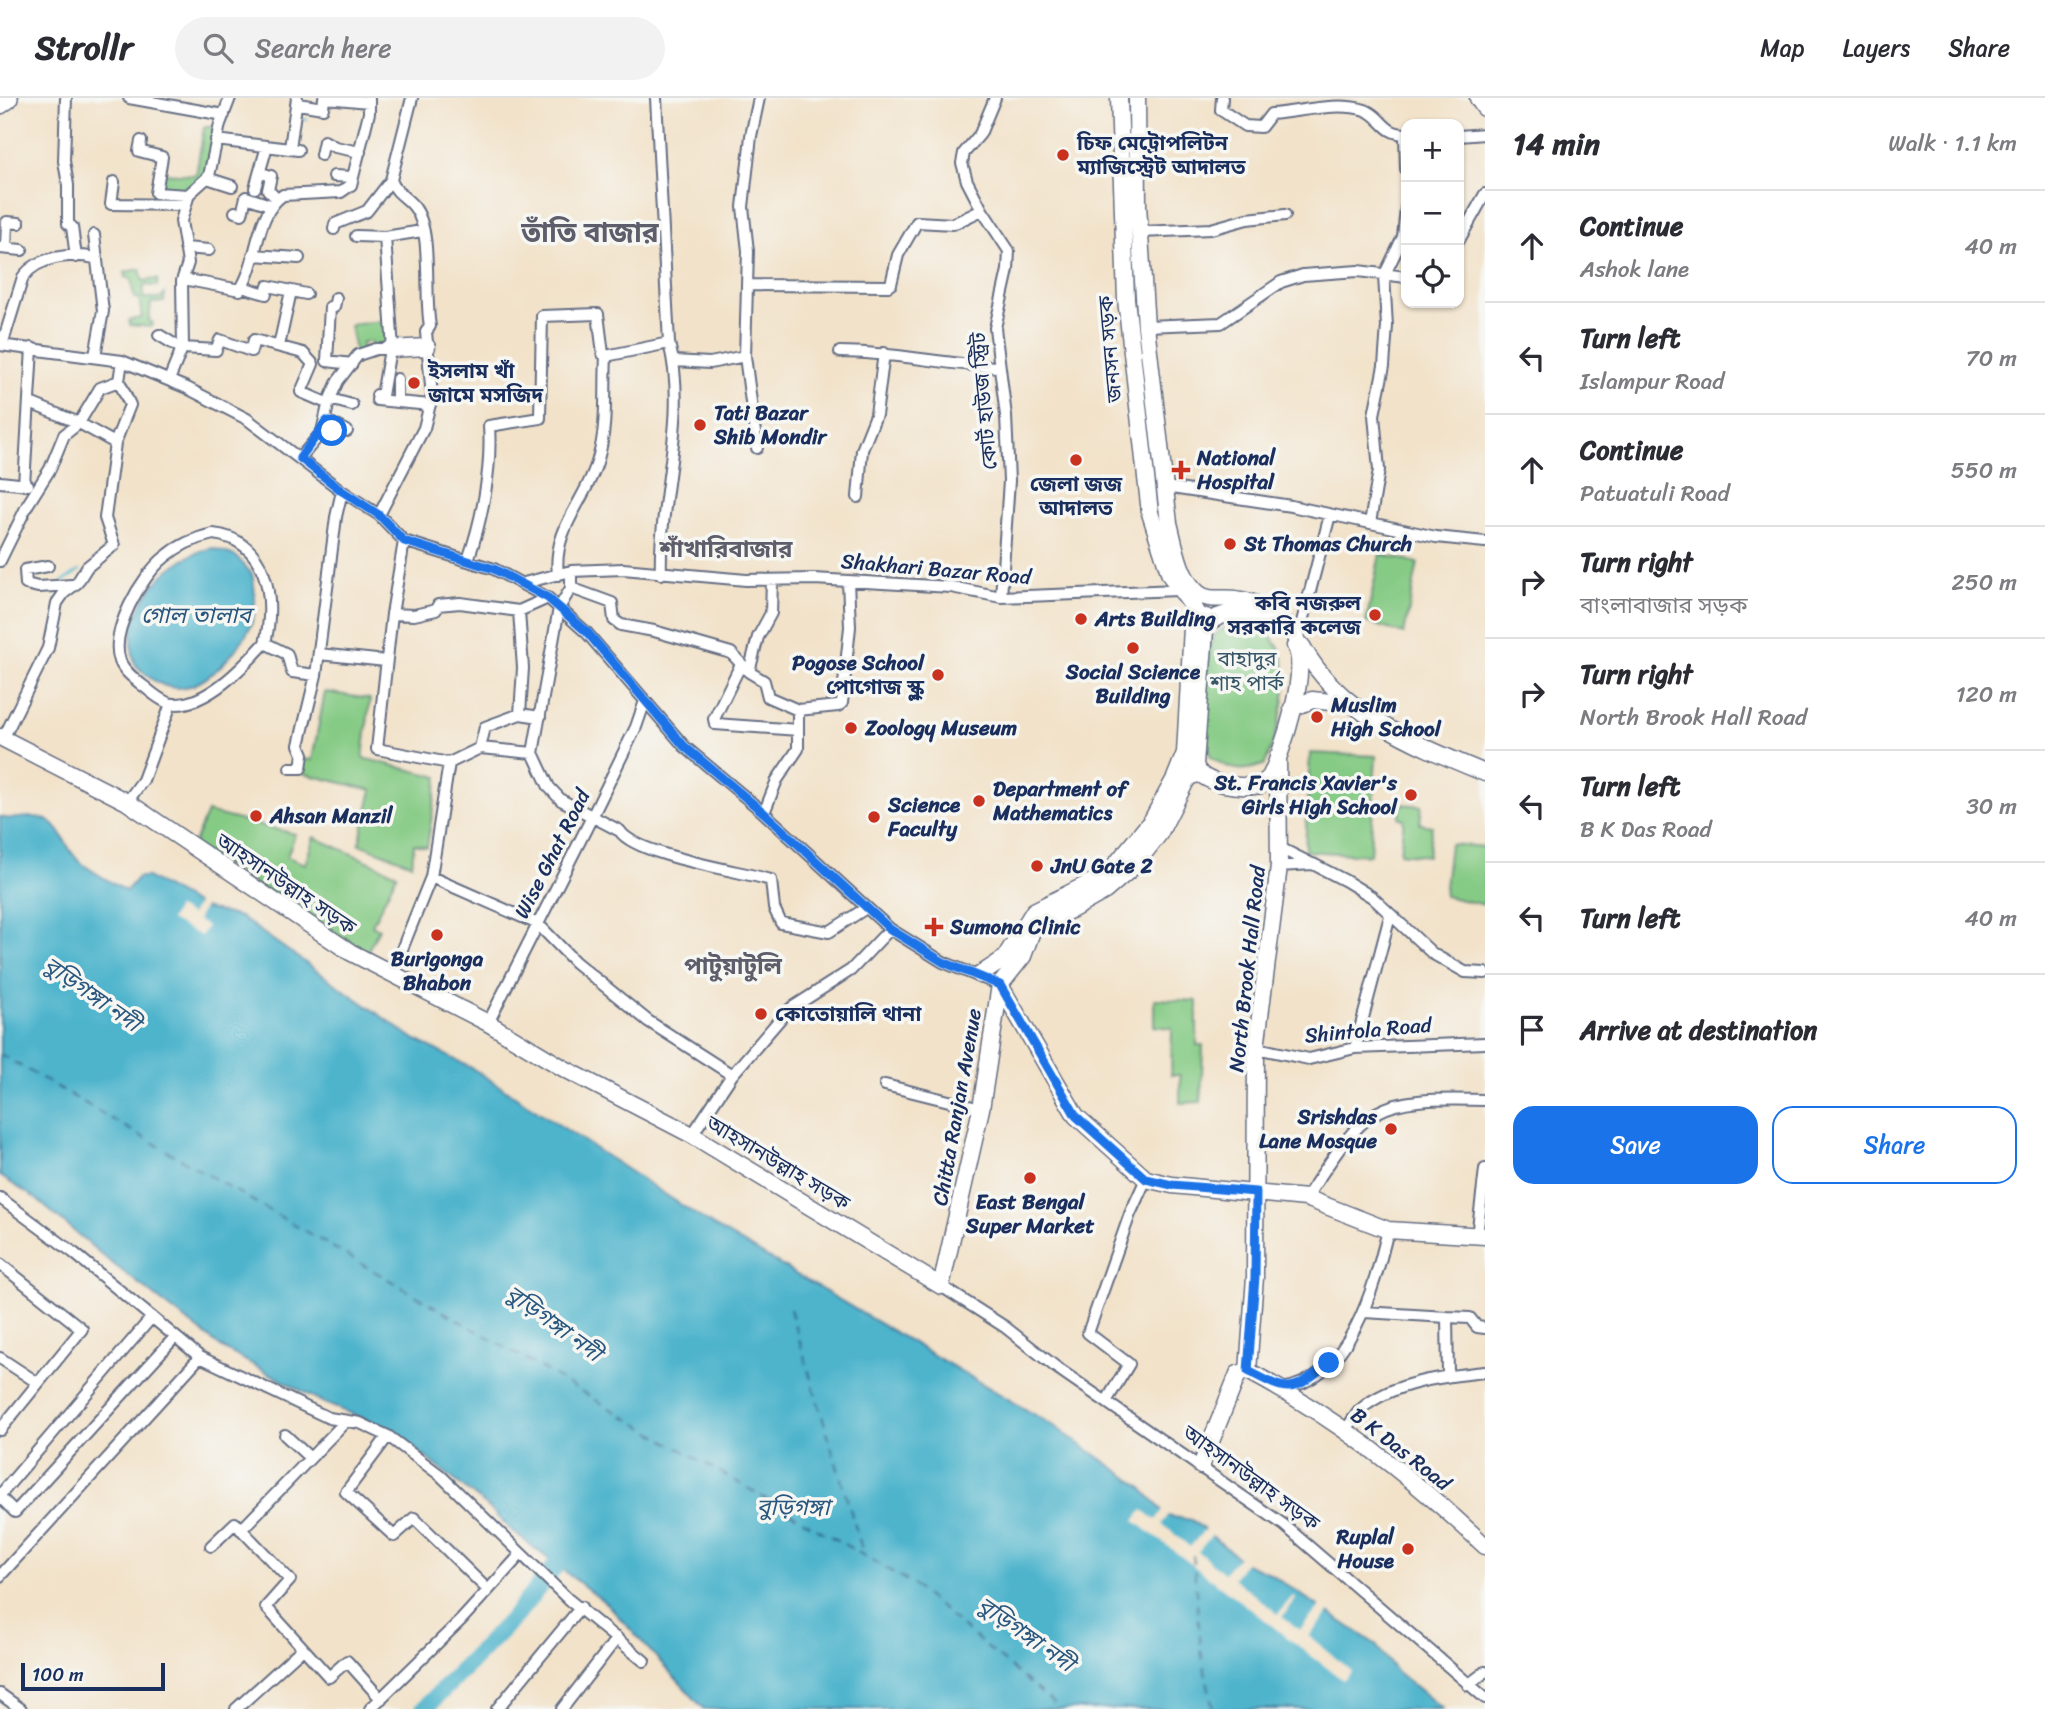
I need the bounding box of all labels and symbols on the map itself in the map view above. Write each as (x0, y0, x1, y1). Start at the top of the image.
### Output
place label: চিফ মেট্রোপলিটন ম্যাজিস্ট্রেট আদালত (1076, 124, 1246, 186)
marker: চিফ মেট্রোপলিটন ম্যাজিস্ট্রেট আদালত (1055, 147, 1071, 163)
district label: তাঁতি বাজার (520, 208, 660, 257)
street label: জনসন সড়ক (1086, 293, 1134, 405)
street label: কোর্ট হাউজ স্ট্রিট (959, 330, 1009, 471)
place label: ইসলাম খাঁ জামে মসজিদ (427, 352, 544, 414)
marker: ইসলাম খাঁ জামে মসজিদ (406, 375, 422, 391)
place label: Tati Bazar Shib Mondir (713, 394, 829, 456)
route start (316, 415, 347, 446)
marker: Tati Bazar Shib Mondir (692, 417, 708, 433)
place label: National Hospital (1196, 439, 1276, 501)
marker: জেলা জজ আদালত (1068, 452, 1084, 468)
marker: National Hospital (1171, 460, 1191, 480)
place label: জেলা জজ আদালত (1030, 465, 1123, 527)
place label: St Thomas Church (1243, 525, 1412, 563)
district label: শাঁখারিবাজার (658, 528, 793, 570)
marker: St Thomas Church (1222, 536, 1238, 552)
street label: Shakhari Bazar Road (839, 542, 1034, 596)
place label: কবি নজরুল সরকারি কলেজ (1226, 584, 1362, 646)
water label: গোল তালাব (141, 595, 255, 636)
place label: Arts Building (1094, 600, 1216, 638)
marker: কবি নজরুল সরকারি কলেজ (1367, 607, 1383, 623)
marker: Arts Building (1073, 611, 1089, 627)
marker: Social Science Building (1125, 640, 1141, 656)
park label: বাহাদুর শাহ পার্ক (1209, 640, 1285, 702)
place label: Pogose School পোগোজ স্কুল (792, 644, 925, 706)
place label: Social Science Building (1065, 653, 1201, 715)
marker: Pogose School পোগোজ স্কুল (930, 667, 946, 683)
place label: Muslim High School (1330, 686, 1442, 748)
place label: Zoology Museum (864, 709, 1017, 747)
marker: Muslim High School (1309, 709, 1325, 725)
marker: Zoology Museum (843, 720, 859, 736)
place label: St. Francis Xavier's Girls High School (1213, 764, 1398, 826)
place label: Department of Mathematics (992, 770, 1130, 832)
street label: Wise Ghat Road (503, 781, 602, 926)
place label: Science Faculty (887, 786, 961, 848)
marker: St. Francis Xavier's Girls High School (1403, 787, 1419, 803)
marker: Department of Mathematics (971, 793, 987, 809)
place label: Ahsan Manzil (269, 797, 394, 835)
marker: Ahsan Manzil (248, 808, 264, 824)
marker: Science Faculty (866, 809, 882, 825)
street label: আহসানউল্লাহ সড়ক (207, 822, 365, 946)
place label: JnU Gate 2 (1050, 847, 1153, 885)
marker: JnU Gate 2 (1029, 858, 1045, 874)
street label: North Brook Hall Road (1217, 862, 1277, 1074)
place label: Sumona Clinic (949, 908, 1082, 946)
marker: Sumona Clinic (924, 917, 944, 937)
marker: Burigonga Bhabon (429, 927, 445, 943)
place label: Burigonga Bhabon (391, 940, 484, 1002)
district label: পাটুয়াটুলি (684, 945, 783, 987)
water label: বুড়িগঙ্গা নদী (34, 946, 152, 1045)
place label: কোতোয়ালি থানা (775, 995, 922, 1033)
street label: Chitta Ranjan Avenue (921, 1005, 993, 1209)
street label: Shintola Road (1303, 1005, 1435, 1054)
marker: কোতোয়ালি থানা (753, 1006, 769, 1022)
place label: Srishdas Lane Mosque (1259, 1098, 1377, 1160)
street label: আহসানউল্লাহ সড়ক (697, 1104, 859, 1222)
marker: Srishdas Lane Mosque (1383, 1121, 1399, 1137)
marker: East Bengal Super Market (1022, 1170, 1038, 1186)
place label: East Bengal Super Market (965, 1183, 1095, 1245)
water label: বুড়িগঙ্গা নদী (496, 1274, 614, 1375)
route end (1313, 1347, 1344, 1378)
street label: B K Das Road (1342, 1397, 1462, 1502)
street label: আহসানউল্লাহ সড়ক (1173, 1414, 1329, 1542)
water label: বুড়িগঙ্গা (756, 1487, 833, 1528)
place label: Ruplal House (1335, 1518, 1395, 1580)
marker: Ruplal House (1400, 1541, 1416, 1557)
water label: বুড়িগঙ্গা নদী (968, 1586, 1086, 1685)
scale bar (21, 1660, 164, 1692)

